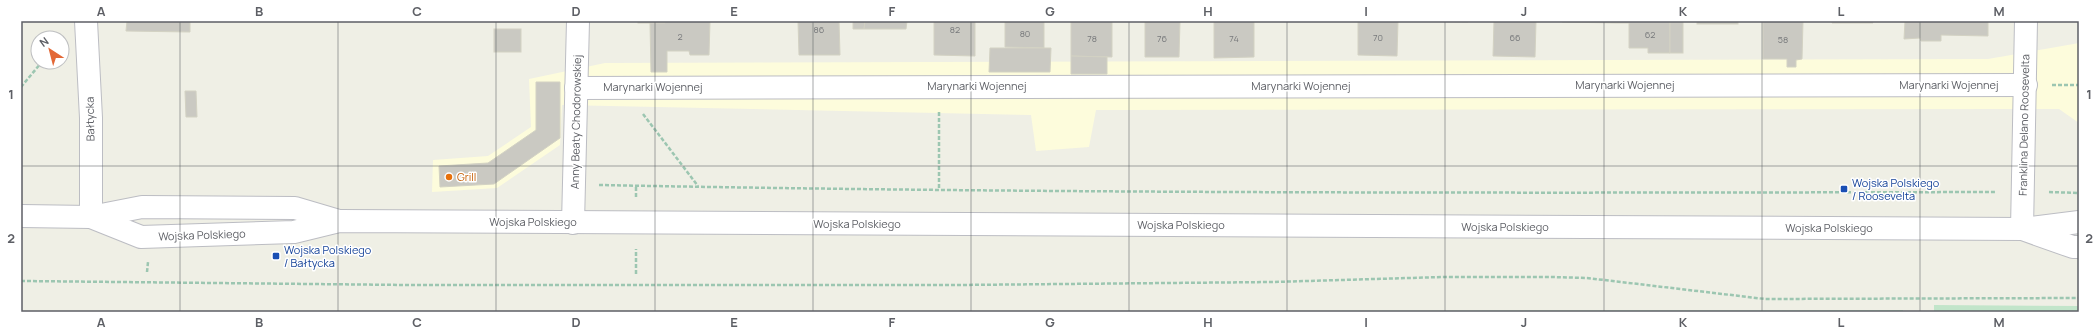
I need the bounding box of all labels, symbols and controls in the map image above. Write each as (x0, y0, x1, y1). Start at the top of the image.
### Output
text: A (97, 2, 106, 20)
text: B (255, 2, 263, 20)
text: C (412, 2, 422, 20)
text: D (571, 2, 581, 20)
text: E (730, 2, 738, 20)
text: F (889, 2, 896, 20)
text: G (1045, 2, 1055, 20)
text: H (1203, 2, 1213, 20)
text: I (1364, 2, 1368, 20)
text: J (1521, 2, 1527, 20)
text: K (1679, 2, 1688, 20)
text: L (1838, 2, 1845, 20)
text: M (1993, 2, 2005, 20)
house number: 86 (814, 23, 825, 36)
house number: 82 (950, 23, 960, 36)
house number: 80 (1020, 27, 1030, 40)
house number: 62 (1645, 28, 1655, 41)
north arrow (30, 30, 70, 70)
house number: 2 (677, 30, 683, 43)
house number: 70 (1373, 31, 1383, 44)
house number: 66 (1509, 31, 1521, 44)
house number: 78 (1087, 32, 1097, 45)
house number: 76 (1157, 32, 1167, 45)
house number: 74 (1229, 32, 1239, 45)
text: N (36, 33, 52, 50)
house number: 58 (1778, 33, 1788, 46)
street label: Franklina Delano Roosevelta (2015, 54, 2032, 196)
street label: Anny Beaty Chodorowskiej (567, 55, 584, 189)
street label: Marynarki Wojennej (1575, 77, 1675, 92)
street label: Marynarki Wojennej (1899, 77, 1999, 92)
street label: Marynarki Wojennej (927, 78, 1027, 93)
street label: Marynarki Wojennej (1251, 78, 1351, 93)
street label: Marynarki Wojennej (603, 79, 703, 94)
text: 1 (8, 85, 14, 103)
text: 1 (2086, 85, 2092, 103)
street label: Bałtycka (82, 97, 97, 141)
place label: Grill (457, 169, 476, 184)
marker: Grill (444, 172, 454, 182)
place label: Wojska Polskiego / Roosevelta (1852, 175, 1940, 203)
marker: Wojska Polskiego / Roosevelta (1839, 184, 1849, 194)
street label: Wojska Polskiego (489, 214, 577, 229)
street label: Wojska Polskiego (813, 216, 901, 231)
street label: Wojska Polskiego (1137, 217, 1225, 232)
street label: Wojska Polskiego (1461, 219, 1549, 234)
street label: Wojska Polskiego (1785, 220, 1873, 235)
street label: Wojska Polskiego (158, 225, 246, 244)
text: 2 (7, 229, 15, 247)
text: 2 (2085, 229, 2093, 247)
place label: Wojska Polskiego / Bałtycka (284, 242, 372, 270)
marker: Wojska Polskiego / Bałtycka (271, 251, 281, 261)
text: A (97, 313, 106, 331)
text: B (255, 313, 263, 331)
text: C (412, 313, 422, 331)
text: D (571, 313, 581, 331)
text: E (730, 313, 738, 331)
text: F (889, 313, 896, 331)
text: G (1045, 313, 1055, 331)
text: H (1203, 313, 1213, 331)
text: I (1364, 313, 1368, 331)
text: J (1521, 313, 1527, 331)
text: K (1679, 313, 1688, 331)
text: L (1838, 313, 1845, 331)
text: M (1993, 313, 2005, 331)

